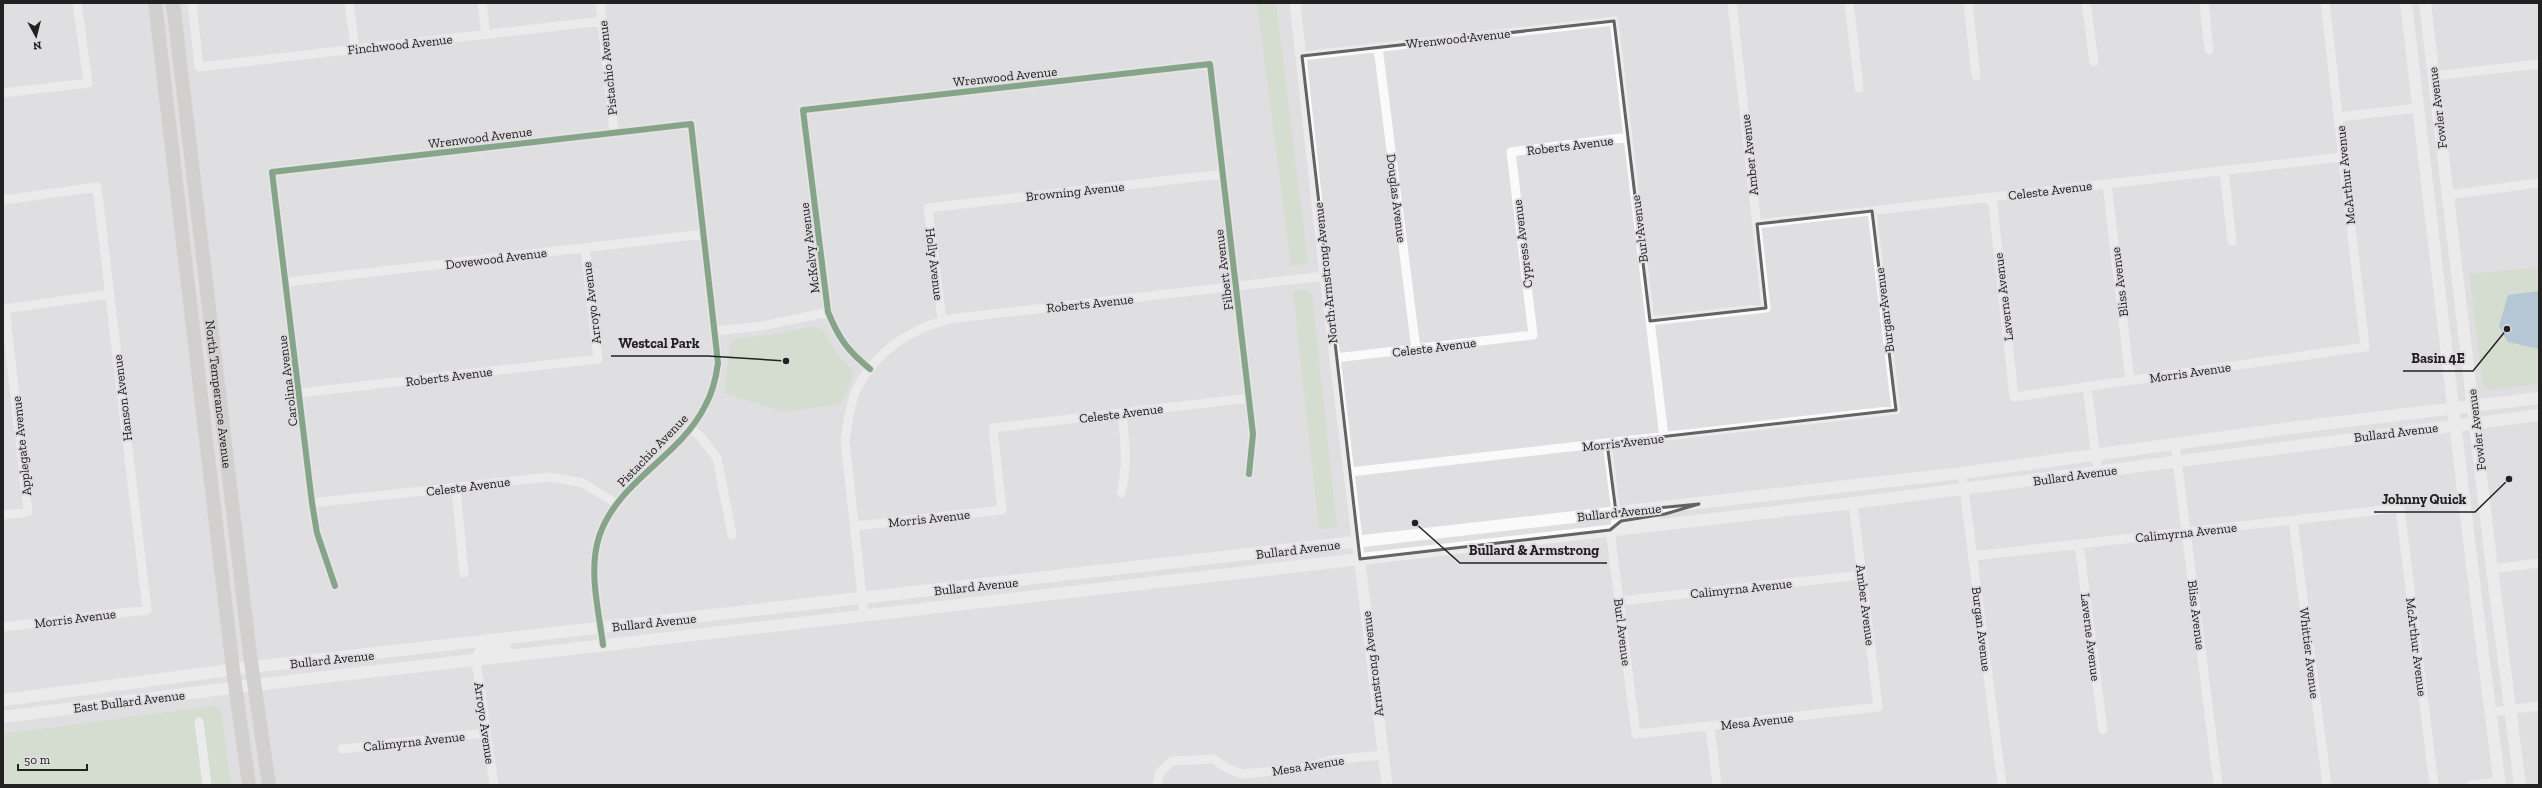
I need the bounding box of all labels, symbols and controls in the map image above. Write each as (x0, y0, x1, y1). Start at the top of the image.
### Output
north arrow (16, 16, 56, 56)
street label: Pistachio Avenue (595, 20, 620, 116)
street label: Wrenwood Avenue (1405, 26, 1511, 51)
street label: Finchwood Avenue (347, 32, 453, 57)
text: N (32, 38, 42, 52)
street label: Wrenwood Avenue (952, 64, 1058, 89)
street label: Fowler Avenue (2425, 66, 2450, 150)
street label: Amber Avenue (1738, 114, 1761, 196)
street label: Wrenwood Avenue (427, 124, 533, 151)
street label: McArthur Avenue (2333, 125, 2358, 225)
street label: Roberts Avenue (1526, 133, 1614, 158)
street label: Douglas Avenue (1384, 153, 1409, 243)
street label: Celeste Avenue (2007, 178, 2093, 203)
street label: Browning Avenue (1025, 179, 1125, 204)
street label: Burl Avenue (1628, 194, 1651, 263)
street label: Cypress Avenue (1510, 199, 1535, 289)
street label: McKelvy Avenue (796, 202, 822, 294)
street label: North Armstrong Avenue (1311, 202, 1340, 344)
street label: Holly Avenue (923, 227, 946, 301)
street label: Filbert Avenue (1211, 229, 1236, 311)
street label: Dovewood Avenue (444, 245, 548, 272)
street label: Bliss Avenue (2108, 246, 2131, 318)
street label: Laverne Avenue (1991, 252, 2016, 342)
street label: Arroyo Avenue (579, 261, 604, 345)
street label: Burgan Avenue (1872, 267, 1897, 353)
street label: Roberts Avenue (1046, 291, 1134, 316)
street label: North Temperance Avenue (203, 319, 235, 469)
callout: Westcal Park (611, 330, 708, 356)
street label: Carolina Avenue (274, 335, 301, 427)
text: Westcal Park (618, 335, 700, 352)
street label: Celeste Avenue (1391, 335, 1477, 360)
callout: Basin 4E (2403, 345, 2473, 371)
text: Basin 4E (2411, 350, 2465, 367)
street label: Hanson Avenue (110, 354, 135, 442)
street label: Morris Avenue (2149, 359, 2232, 386)
street label: Roberts Avenue (405, 364, 493, 389)
street label: Fowler Avenue (2464, 388, 2489, 472)
street label: Applegate Avenue (9, 395, 34, 497)
street label: Celeste Avenue (1078, 401, 1164, 426)
street label: Pistachio Avenue (614, 411, 691, 490)
street label: Bullard Avenue (2353, 420, 2439, 445)
street label: Morris Avenue (1582, 431, 1665, 454)
street label: Bullard Avenue (2032, 462, 2118, 489)
street label: Celeste Avenue (425, 474, 511, 499)
callout: Johnny Quick (2374, 486, 2475, 512)
text: Johnny Quick (2382, 491, 2467, 508)
street label: Bullard Avenue (1576, 501, 1662, 524)
street label: Morris Avenue (888, 507, 971, 530)
street label: Calimyrna Avenue (2134, 520, 2238, 545)
street label: Bullard Avenue (1255, 537, 1341, 562)
callout: Bullard & Armstrong (1460, 537, 1607, 563)
text: Bullard & Armstrong (1469, 542, 1599, 559)
street label: Amber Avenue (1853, 564, 1878, 647)
street label: Bullard Avenue (933, 575, 1019, 598)
street label: Calimyrna Avenue (1689, 576, 1793, 601)
street label: Bliss Avenue (2185, 579, 2208, 651)
street label: Burgan Avenue (1969, 586, 1994, 672)
street label: Laverne Avenue (2078, 592, 2103, 682)
street label: McArthur Avenue (2403, 597, 2430, 697)
street label: Burl Avenue (1611, 598, 1634, 667)
street label: Morris Avenue (34, 606, 117, 631)
street label: Whittier Avenue (2296, 607, 2323, 699)
street label: Armstrong Avenue (1359, 610, 1386, 717)
street label: Bullard Avenue (611, 611, 697, 634)
street label: Bullard Avenue (289, 648, 375, 671)
street label: Arroyo Avenue (471, 681, 498, 765)
street label: East Bullard Avenue (73, 687, 186, 716)
street label: Mesa Avenue (1720, 710, 1794, 733)
street label: Calimyrna Avenue (362, 729, 466, 754)
scale bar (18, 746, 87, 772)
street label: Mesa Avenue (1271, 752, 1345, 779)
text: 50 m (24, 753, 51, 767)

